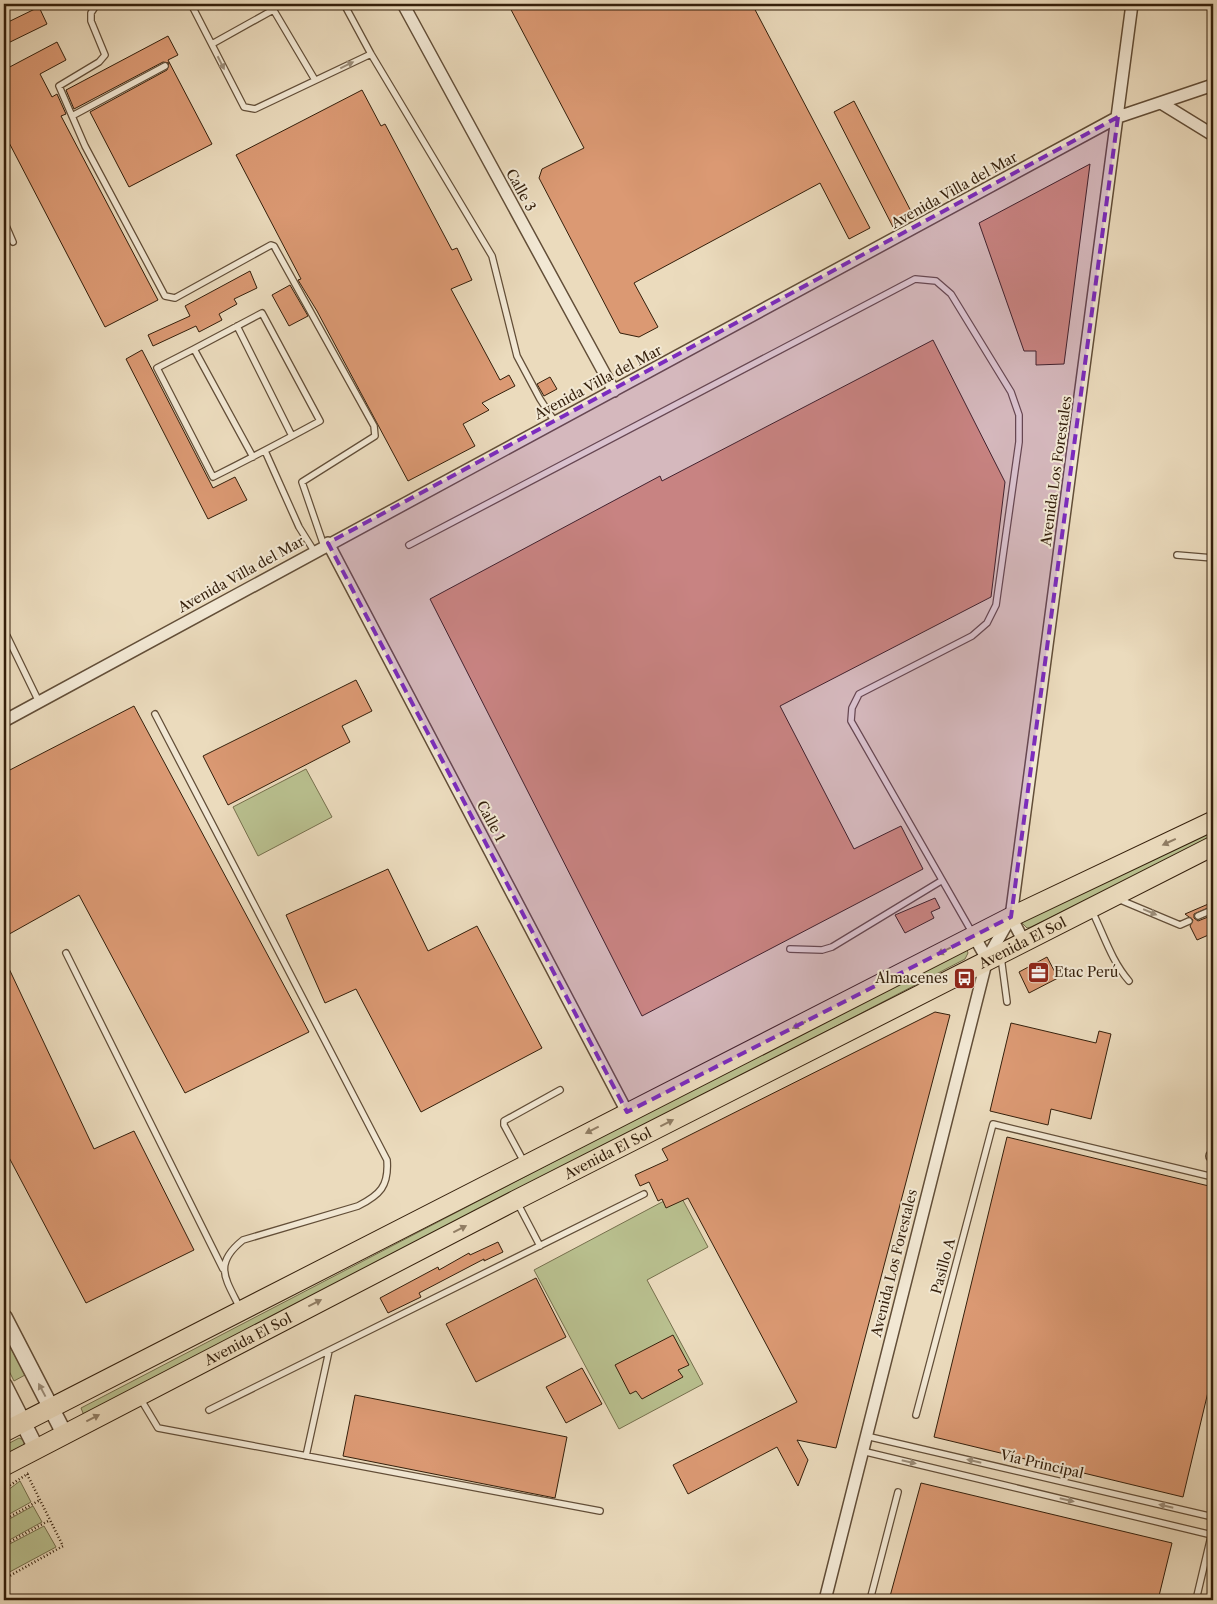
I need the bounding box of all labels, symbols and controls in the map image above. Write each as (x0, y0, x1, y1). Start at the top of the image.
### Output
one-way arrow (217, 55, 225, 70)
one-way arrow (340, 61, 354, 69)
street label: Avenida Villa del Mar (887, 148, 1020, 233)
street label: Calle 3 (502, 166, 540, 214)
street label: Avenida Villa del Mar (530, 341, 665, 424)
street label: Avenida Los Forestales (1036, 395, 1075, 548)
street label: Avenida Villa del Mar (174, 532, 307, 617)
street label: Calle 1 (473, 797, 509, 845)
one-way arrow (1162, 838, 1176, 846)
one-way arrow (1143, 909, 1157, 917)
street label: Avenida El Sol (975, 913, 1069, 973)
one-way arrow (937, 947, 951, 955)
office icon: Etac Perú (1026, 960, 1050, 984)
place label: Etac Perú (1054, 963, 1119, 981)
bus stop icon: Almacenes (952, 966, 976, 990)
place label: Almacenes (874, 969, 948, 987)
one-way arrow (792, 1021, 806, 1029)
one-way arrow (659, 1119, 674, 1127)
street label: Avenida El Sol (560, 1124, 655, 1184)
one-way arrow (585, 1126, 599, 1134)
street label: Avenida Los Forestales (867, 1187, 921, 1340)
one-way arrow (452, 1225, 467, 1233)
street label: Pasillo A (927, 1235, 959, 1296)
one-way arrow (308, 1299, 322, 1307)
street label: Avenida El Sol (200, 1309, 295, 1370)
one-way arrow (38, 1383, 46, 1397)
one-way arrow (86, 1414, 100, 1422)
street label: Vía Principal (998, 1445, 1086, 1482)
one-way arrow (966, 1457, 981, 1465)
one-way arrow (902, 1458, 917, 1466)
one-way arrow (1060, 1496, 1075, 1504)
one-way arrow (1158, 1502, 1173, 1510)

